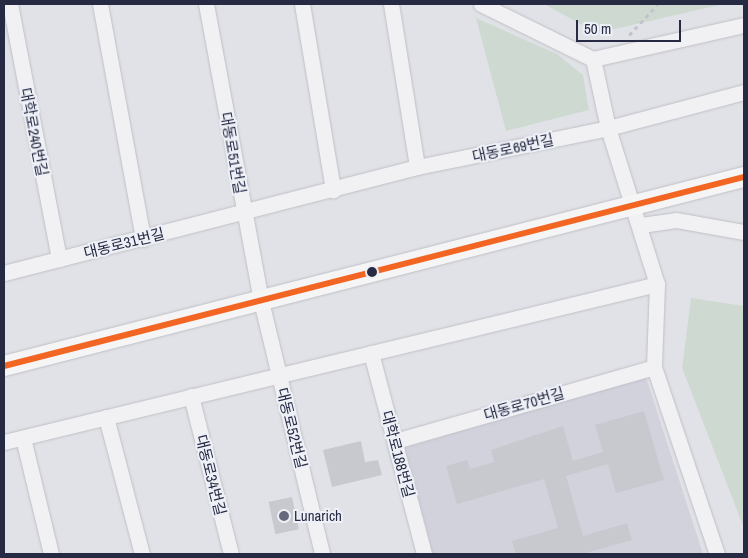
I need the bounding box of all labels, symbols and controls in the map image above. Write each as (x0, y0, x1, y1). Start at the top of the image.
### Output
scale bar (578, 10, 683, 42)
text: 50 m (584, 18, 611, 39)
street label: 대학로240번길 (17, 86, 51, 178)
street label: 대동로51번길 (217, 111, 249, 195)
street label: 대동로69번길 (471, 131, 555, 165)
street label: 대동로31번길 (82, 224, 166, 262)
unlabelled marker (367, 267, 377, 277)
street label: 대동로70번길 (482, 384, 566, 424)
street label: 대동로52번길 (273, 386, 311, 470)
street label: 대학로188번길 (378, 408, 418, 500)
street label: 대동로34번길 (192, 433, 230, 517)
place label: Lunarich (294, 507, 342, 525)
marker: Lunarich (278, 510, 290, 522)

